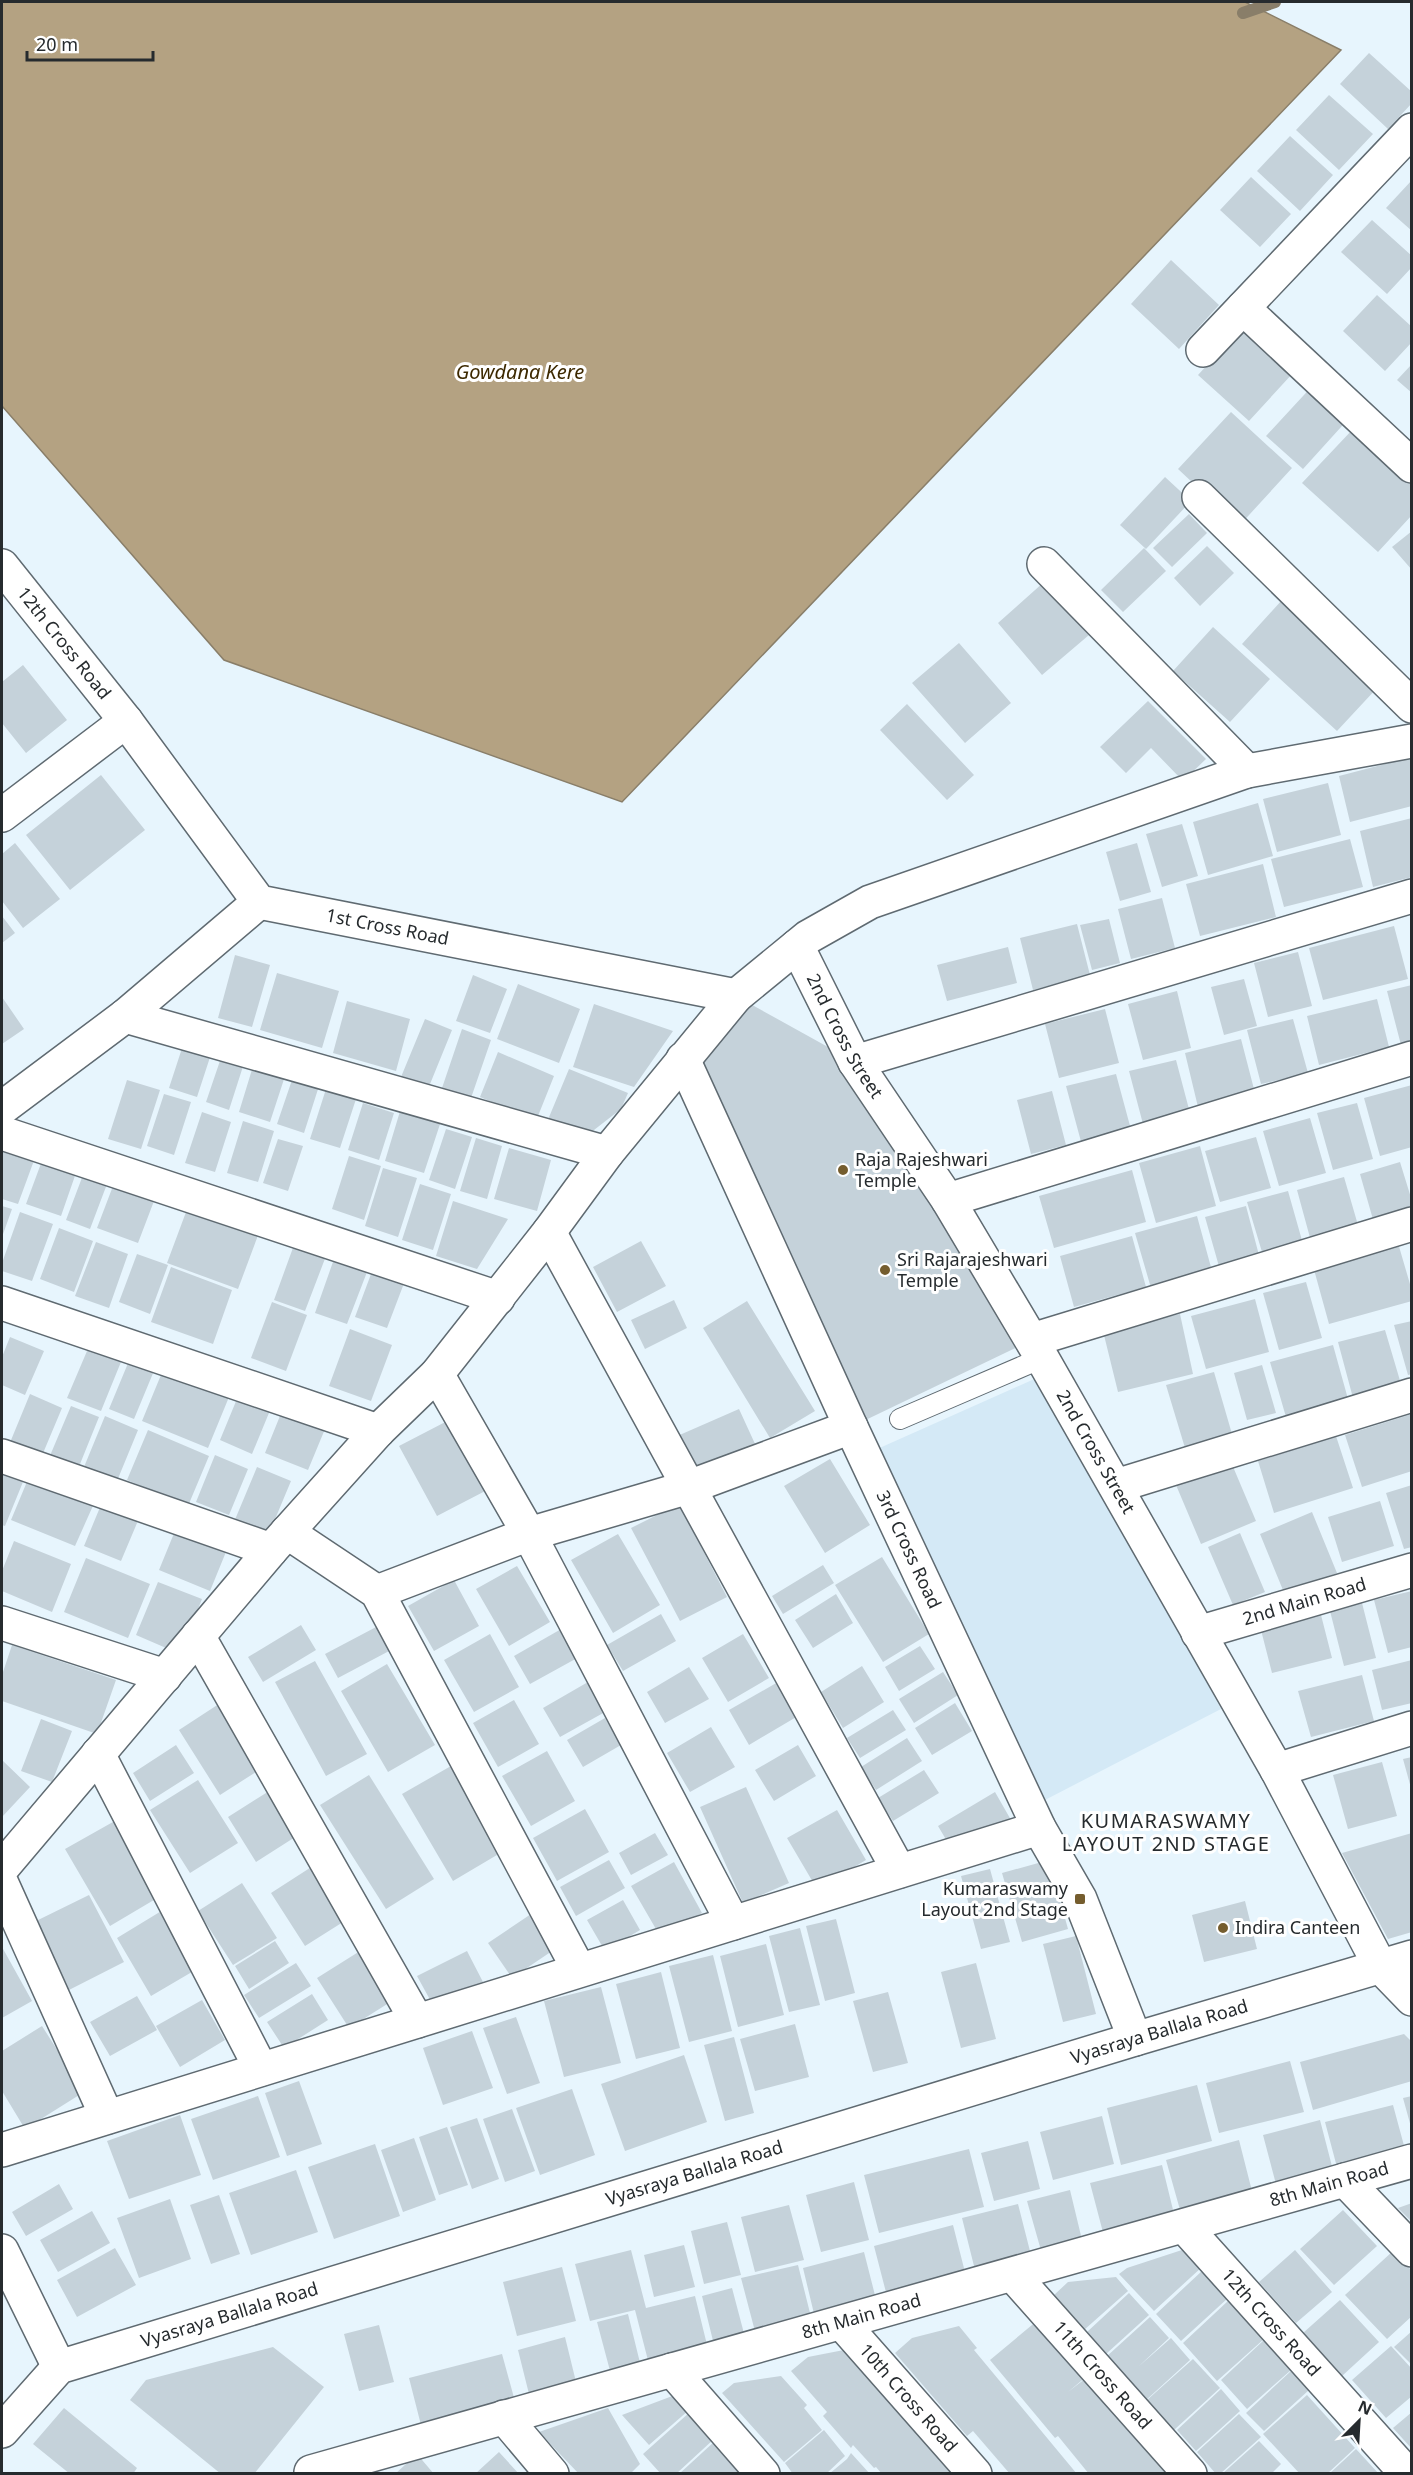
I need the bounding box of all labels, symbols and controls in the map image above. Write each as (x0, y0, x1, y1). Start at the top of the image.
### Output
scale bar (27, 24, 153, 62)
text: 20 m (36, 32, 78, 56)
water label: Gowdana Kere (456, 358, 584, 385)
street label: 12th Cross Road (12, 582, 117, 704)
street label: 1st Cross Road (324, 902, 451, 950)
street label: 2nd Cross Street (802, 969, 889, 1103)
place label: Raja Rajeshwari Temple (855, 1147, 988, 1192)
marker: Raja Rajeshwari Temple (836, 1163, 850, 1177)
place label: Sri Rajarajeshwari Temple (897, 1247, 1048, 1292)
marker: Sri Rajarajeshwari Temple (878, 1263, 892, 1277)
street label: 2nd Cross Street (1052, 1385, 1141, 1518)
street label: 3rd Cross Road (871, 1486, 947, 1612)
street label: 2nd Main Road (1240, 1571, 1369, 1630)
district label: KUMARASWAMY LAYOUT 2ND STAGE (1062, 1807, 1270, 1857)
place label: Kumaraswamy Layout 2nd Stage (921, 1876, 1069, 1921)
marker: Kumaraswamy Layout 2nd Stage (1073, 1892, 1087, 1906)
place label: Indira Canteen (1235, 1915, 1360, 1939)
marker: Indira Canteen (1216, 1921, 1230, 1935)
street label: Vyasraya Ballala Road (1068, 1993, 1251, 2069)
street label: Vyasraya Ballala Road (603, 2134, 786, 2211)
street label: 8th Main Road (1267, 2155, 1391, 2212)
street label: 12th Cross Road (1217, 2263, 1327, 2381)
street label: Vyasraya Ballala Road (138, 2276, 321, 2352)
street label: 8th Main Road (799, 2287, 924, 2344)
street label: 11th Cross Road (1048, 2315, 1157, 2434)
street label: 10th Cross Road (854, 2338, 963, 2457)
north arrow (1329, 2391, 1389, 2451)
text: N (1355, 2395, 1376, 2420)

